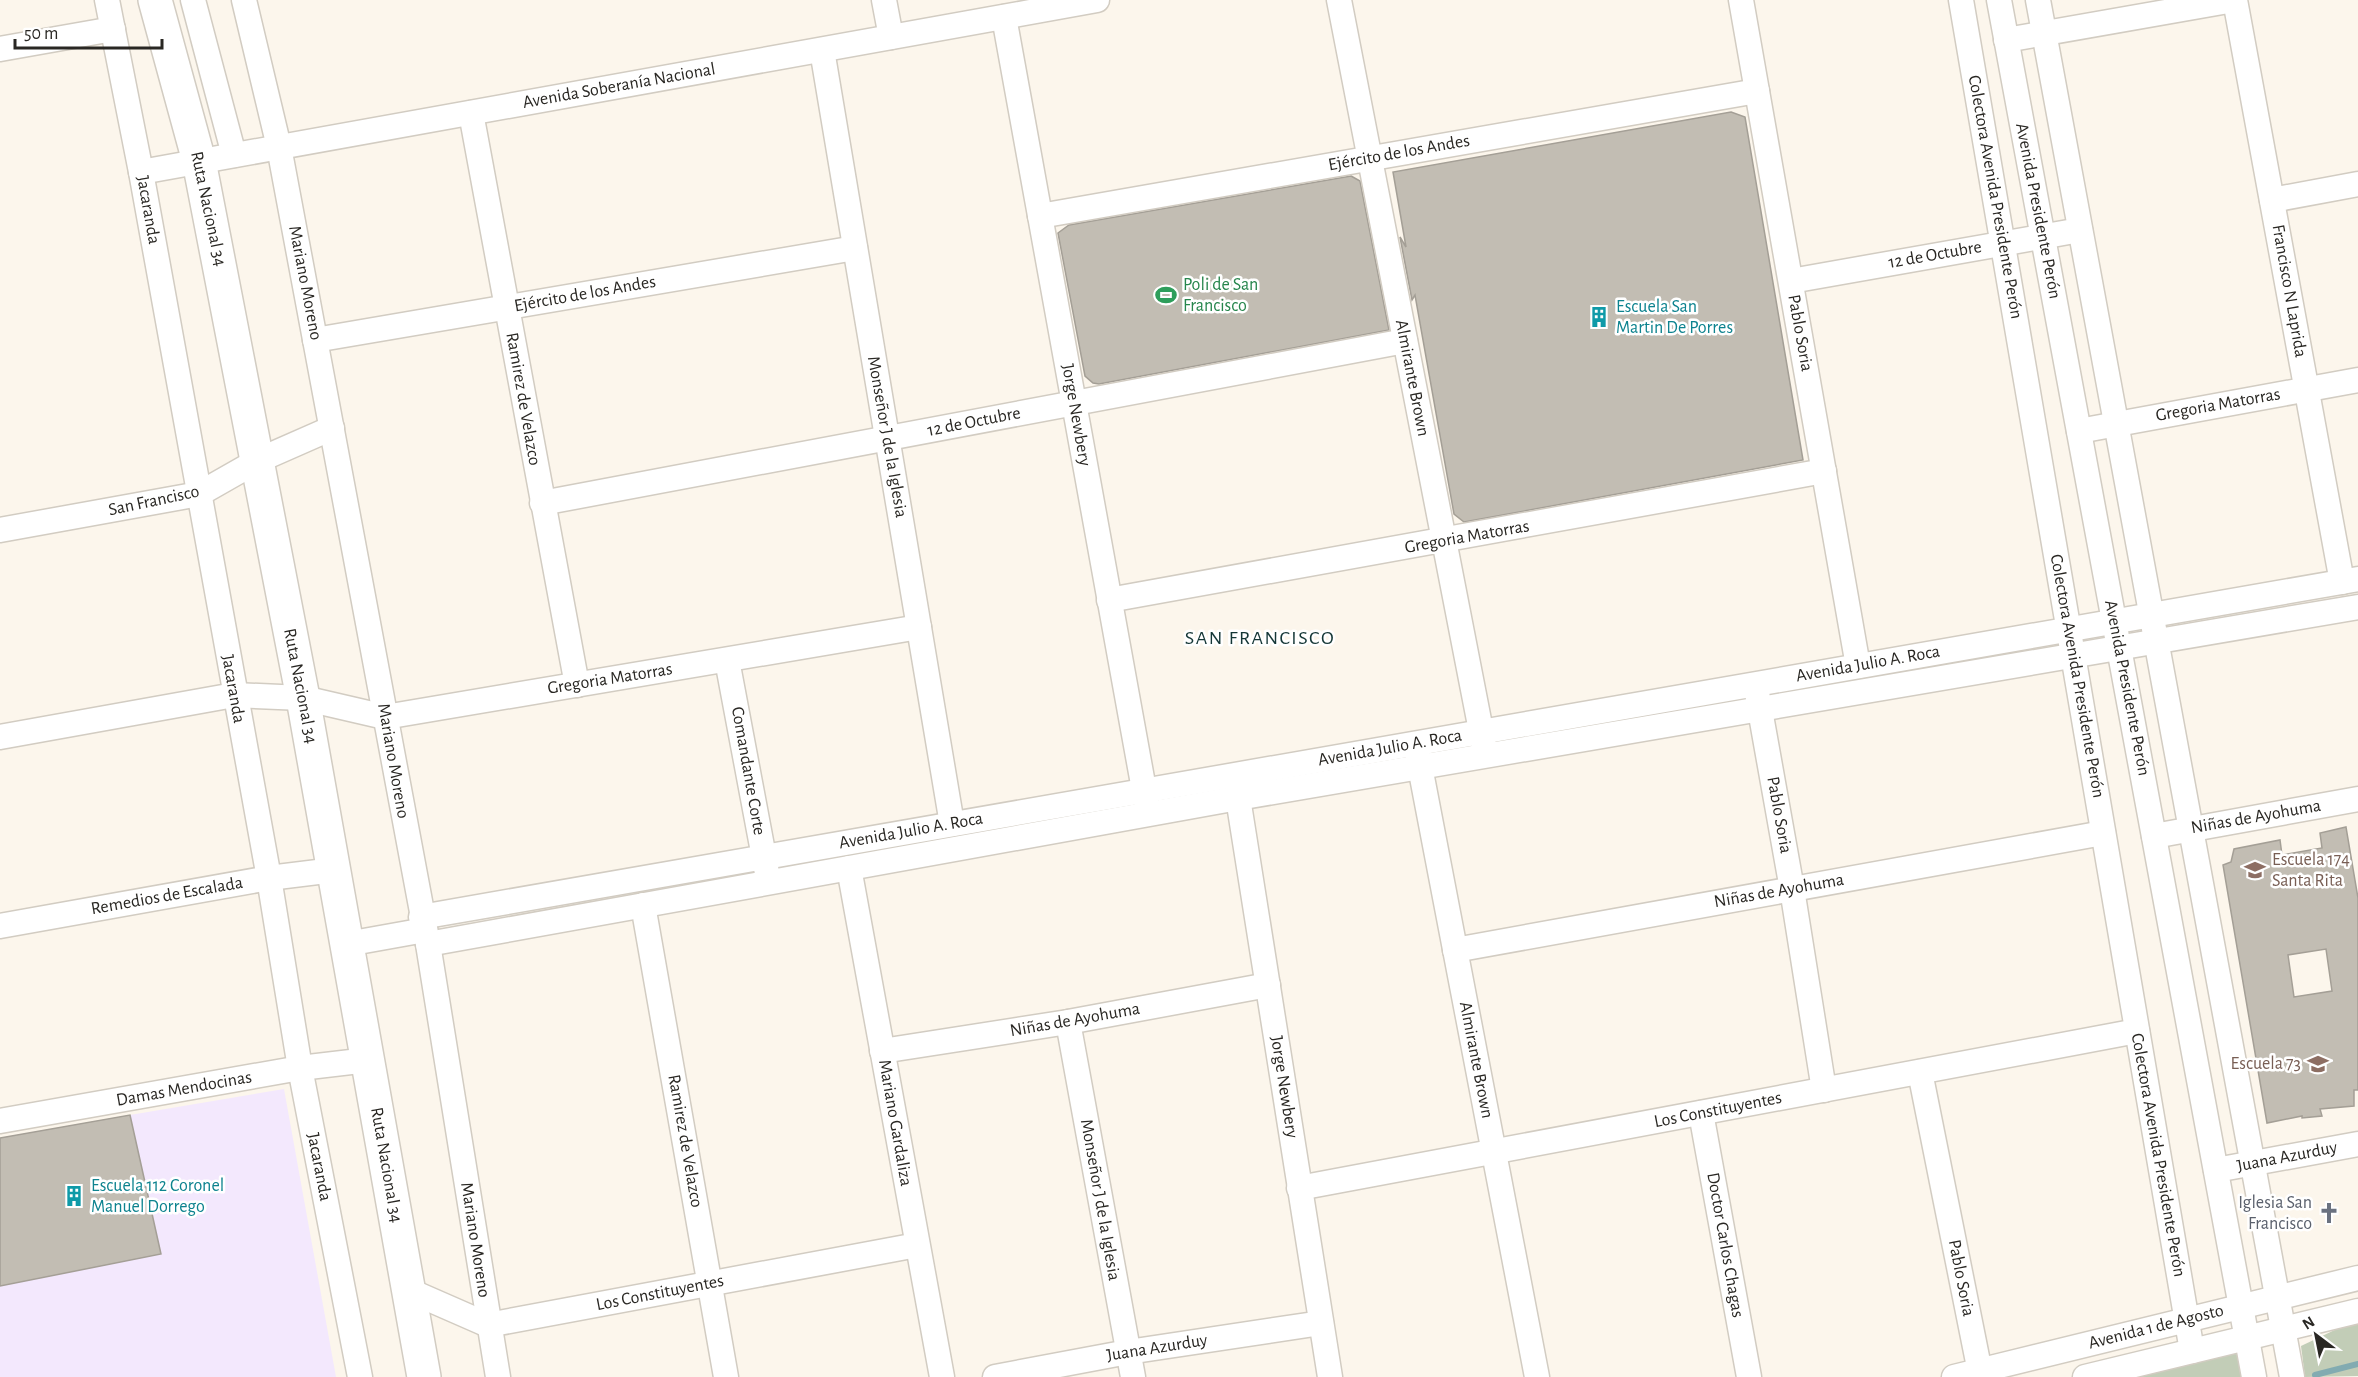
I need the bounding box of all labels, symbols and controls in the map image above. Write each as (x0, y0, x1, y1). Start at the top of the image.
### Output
scale bar (15, 12, 162, 50)
text: 50 m (24, 25, 58, 43)
street label: Avenida Soberanía Nacional (521, 60, 717, 112)
street label: Colectora Avenida Presidente Perón (1965, 74, 2025, 320)
street label: Avenida Presidente Perón (2012, 122, 2064, 300)
street label: Ejército de los Andes (1327, 132, 1471, 174)
street label: Ruta Nacional 34 (187, 150, 229, 268)
street label: Jacaranda (133, 174, 163, 246)
street label: Francisco N Laprida (2268, 223, 2310, 359)
street label: Mariano Moreno (285, 224, 325, 342)
street label: 12 de Octubre (1887, 238, 1983, 272)
street label: Ejército de los Andes (513, 273, 657, 315)
place label: Poli de San Francisco (1183, 276, 1258, 315)
sports icon: Poli de San Francisco (1154, 283, 1178, 307)
street label: Pablo Soria (1784, 293, 1816, 373)
place label: Escuela San Martin De Porres (1616, 298, 1733, 337)
building icon: Escuela San Martin De Porres (1587, 305, 1611, 329)
street label: Almirante Brown (1392, 318, 1432, 438)
street label: Ramirez de Velazco (502, 331, 544, 467)
street label: Monseñor J de la Iglesia (864, 355, 910, 519)
street label: Jorge Newbery (1058, 363, 1094, 468)
street label: Gregoria Matorras (2154, 385, 2282, 425)
street label: 12 de Octubre (926, 404, 1022, 440)
street label: San Francisco (107, 483, 201, 519)
street label: Gregoria Matorras (1403, 517, 1531, 557)
street label: Colectora Avenida Presidente Perón (2047, 553, 2107, 799)
street label: Avenida Presidente Perón (2101, 599, 2153, 777)
street label: Ruta Nacional 34 (280, 627, 320, 746)
district label: SAN FRANCISCO (1185, 628, 1335, 648)
street label: Avenida Julio A. Roca (1795, 642, 1941, 686)
street label: Jacaranda (218, 653, 248, 725)
street label: Gregoria Matorras (546, 660, 674, 698)
street label: Mariano Moreno (374, 702, 412, 820)
street label: Comandante Corte (728, 705, 768, 837)
street label: Avenida Julio A. Roca (1317, 726, 1463, 770)
street label: Pablo Soria (1763, 775, 1795, 855)
street label: Niñas de Ayohuma (2189, 797, 2323, 837)
street label: Avenida Julio A. Roca (838, 809, 984, 853)
place label: Escuela 174 Santa Rita (2272, 851, 2350, 890)
school or university icon: Escuela 174 Santa Rita (2243, 858, 2267, 882)
street label: Niñas de Ayohuma (1712, 871, 1846, 911)
street label: Remedios de Escalada (90, 874, 244, 918)
street label: Niñas de Ayohuma (1008, 1000, 1142, 1040)
street label: Almirante Brown (1456, 1000, 1496, 1120)
street label: Colectora Avenida Presidente Perón (2128, 1032, 2188, 1278)
street label: Jorge Newbery (1267, 1035, 1301, 1140)
school or university icon: Escuela 73 (2306, 1052, 2330, 1076)
place label: Escuela 73 (2231, 1055, 2301, 1073)
street label: Mariano Gardaliza (875, 1058, 915, 1188)
street label: Damas Mendocinas (115, 1068, 253, 1110)
street label: Ramirez de Velazco (664, 1073, 706, 1209)
street label: Los Constituyentes (1653, 1089, 1783, 1131)
street label: Ruta Nacional 34 (367, 1106, 405, 1225)
street label: Monseñor J de la Iglesia (1077, 1118, 1123, 1282)
street label: Jacaranda (304, 1131, 334, 1203)
street label: Juana Azurduy (2235, 1138, 2339, 1176)
street label: Doctor Carlos Chagas (1703, 1171, 1747, 1319)
place label: Escuela 112 Coronel Manuel Dorrego (91, 1177, 224, 1216)
street label: Mariano Moreno (457, 1181, 493, 1299)
building icon: Escuela 112 Coronel Manuel Dorrego (62, 1184, 86, 1208)
place label: Iglesia San Francisco (2238, 1194, 2312, 1233)
church icon: Iglesia San Francisco (2317, 1201, 2341, 1225)
street label: Pablo Soria (1945, 1238, 1977, 1318)
street label: Los Constituyentes (595, 1272, 725, 1314)
street label: Avenida 1 de Agosto (2087, 1301, 2226, 1353)
north arrow (2286, 1305, 2346, 1365)
text: N (2300, 1313, 2318, 1333)
street label: Juana Azurduy (1105, 1331, 1209, 1365)

